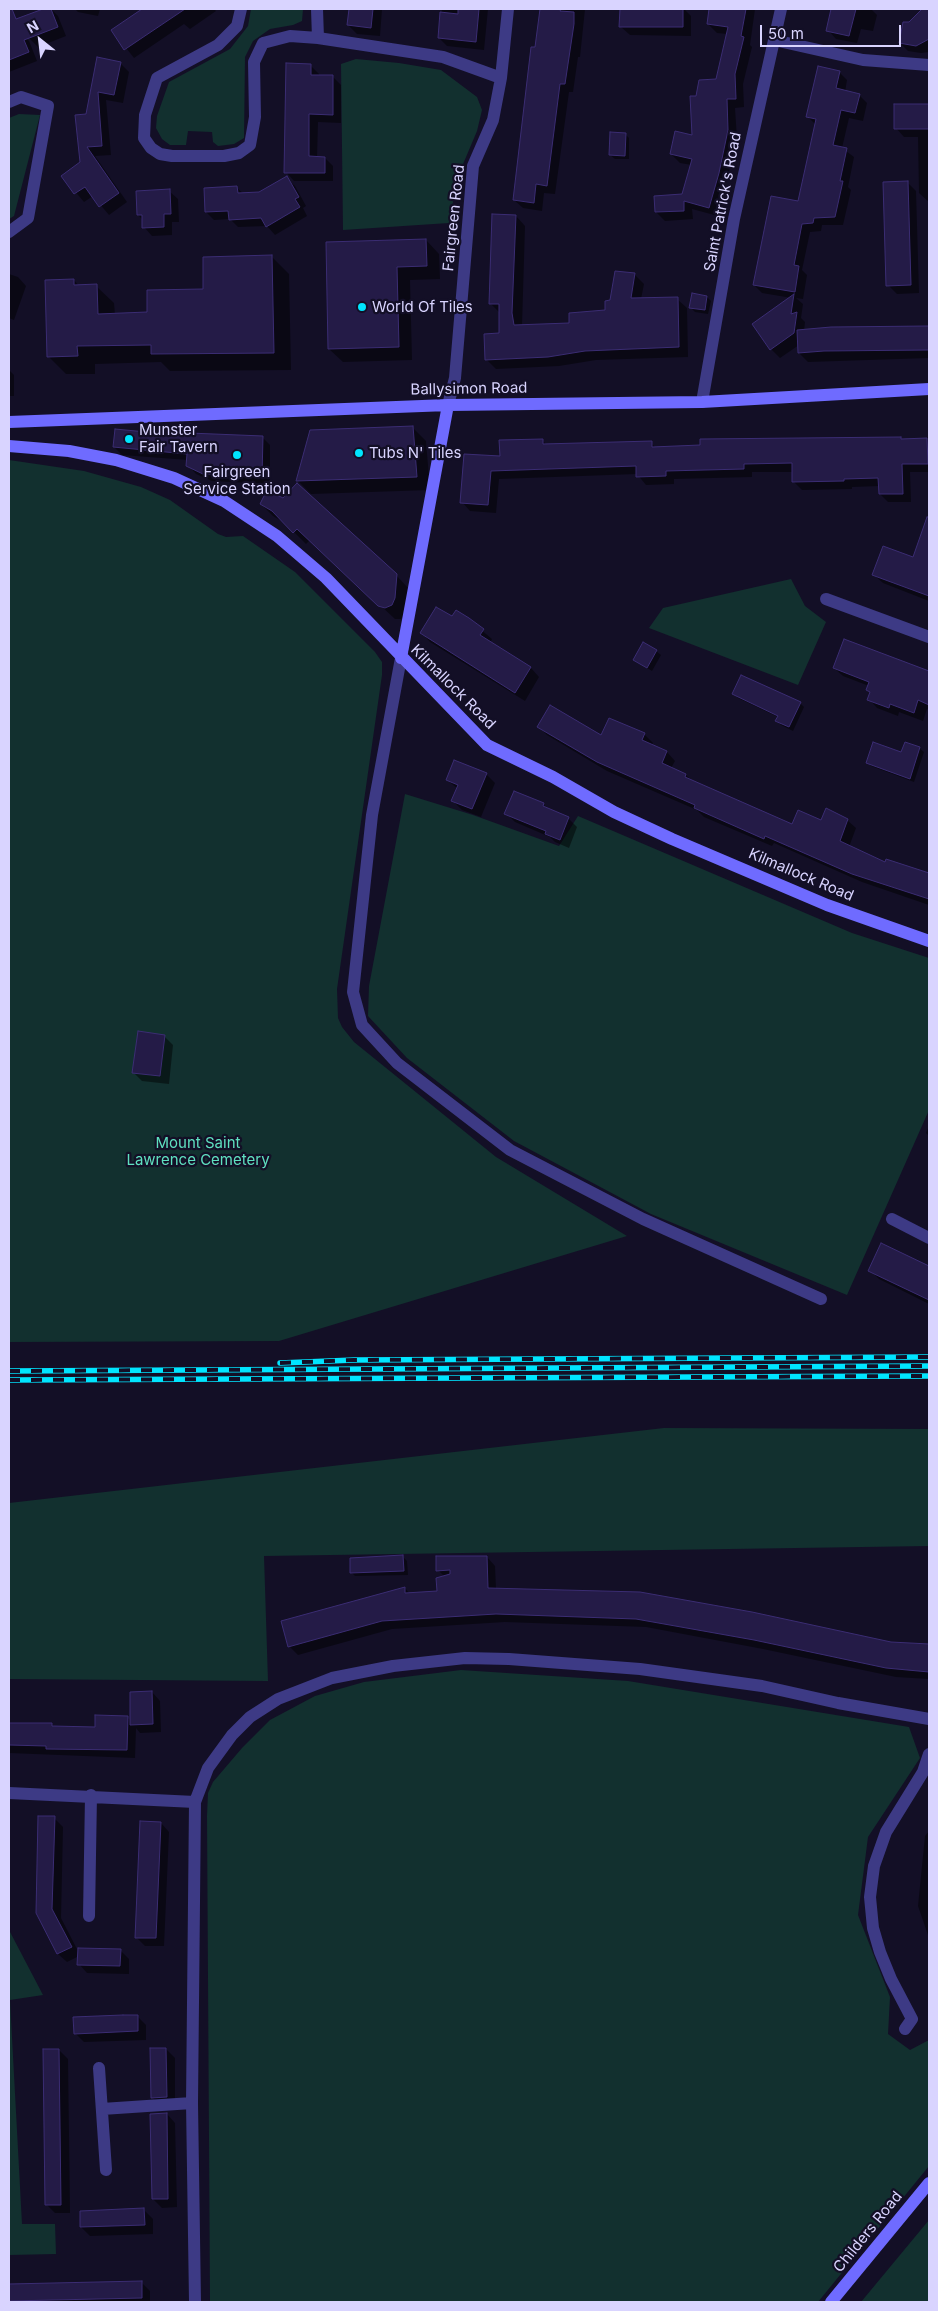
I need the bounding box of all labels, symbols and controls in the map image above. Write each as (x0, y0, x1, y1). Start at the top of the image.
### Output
north arrow (15, 15, 65, 65)
scale bar (763, 15, 904, 47)
text: N (24, 16, 41, 36)
text: 50 m (768, 24, 804, 43)
street label: Saint Patrick's Road (701, 131, 745, 273)
street label: Fairgreen Road (439, 164, 469, 272)
place label: World Of Tiles (372, 298, 473, 316)
marker: World Of Tiles (356, 301, 368, 313)
street label: Ballysimon Road (410, 379, 528, 399)
place label: Munster Fair Tavern (139, 421, 218, 456)
marker: Munster Fair Tavern (123, 433, 135, 445)
place label: Tubs N' Tiles (369, 444, 461, 462)
marker: Tubs N' Tiles (353, 447, 365, 459)
marker: Fairgreen Service Station (231, 449, 243, 461)
place label: Fairgreen Service Station (183, 463, 291, 498)
street label: Kilmallock Road (407, 641, 499, 733)
street label: Kilmallock Road (746, 845, 856, 905)
park label: Mount Saint Lawrence Cemetery (126, 1134, 270, 1169)
street label: Childers Road (830, 2188, 906, 2276)

